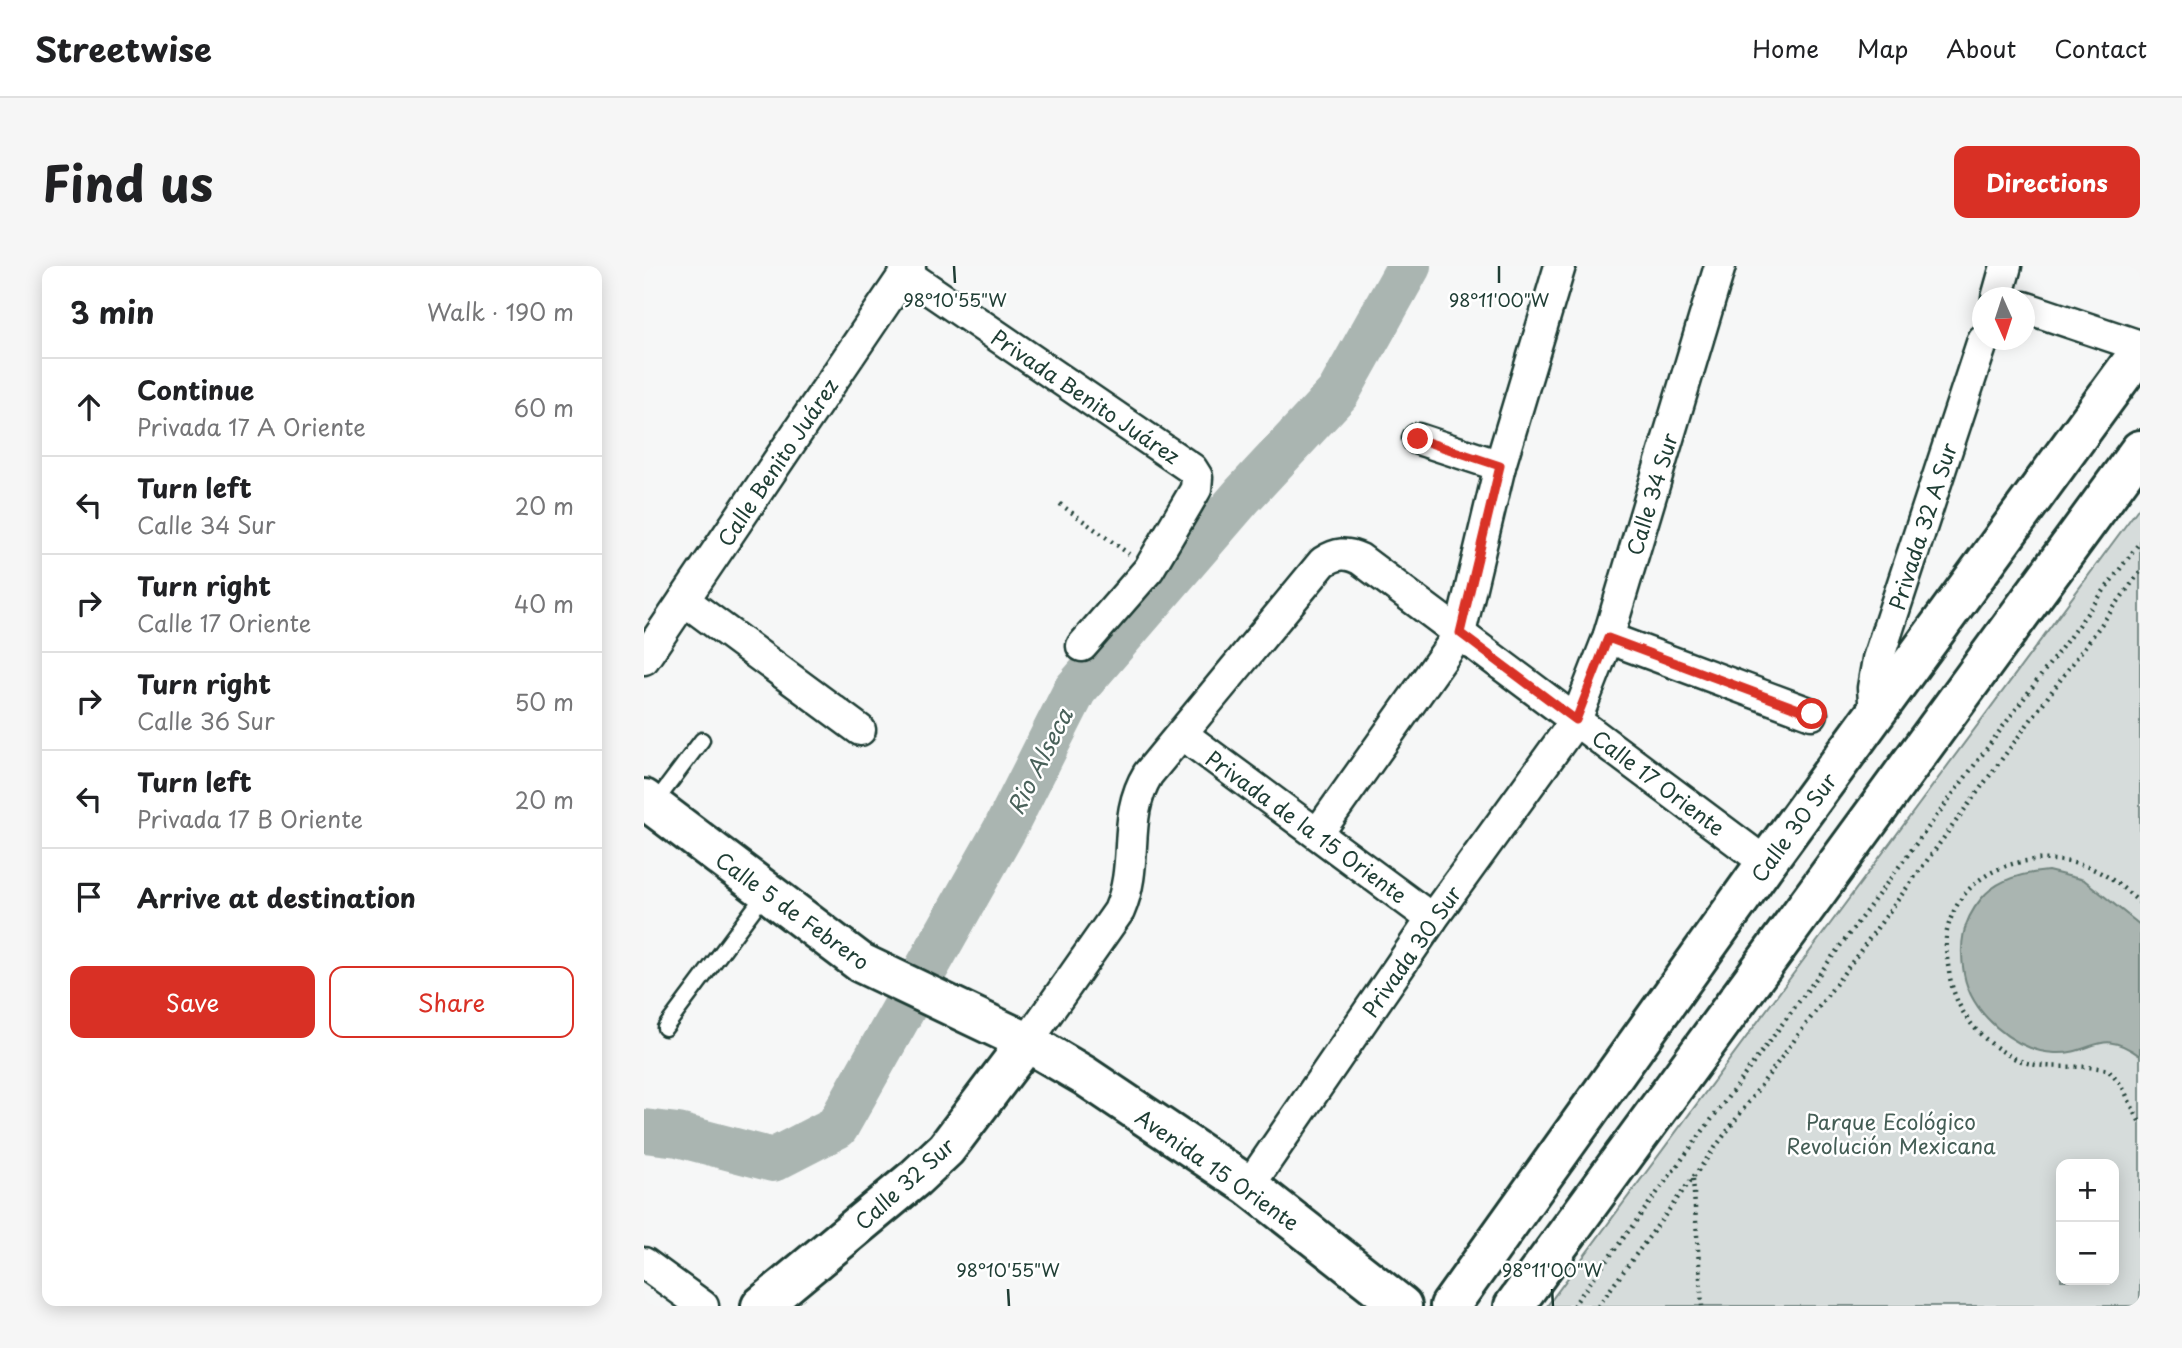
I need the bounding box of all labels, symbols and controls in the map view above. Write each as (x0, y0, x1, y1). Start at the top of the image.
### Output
text: Streetwise (35, 23, 212, 73)
text: Home (1752, 30, 1819, 66)
text: Map (1857, 30, 1908, 66)
text: About (1946, 30, 2016, 66)
text: Contact (2054, 30, 2147, 66)
text: Find us (42, 145, 213, 219)
button: Directions (1954, 146, 2140, 218)
text: 98°10'55"W (903, 286, 1007, 313)
text: 98°11'00"W (1449, 286, 1550, 313)
north arrow (1972, 287, 2035, 350)
text: 3 min (70, 289, 155, 334)
text: Walk · 190 m (427, 294, 574, 329)
street label: Privada Benito Juárez (985, 321, 1187, 471)
text: Continue (137, 370, 254, 409)
street label: Calle Benito Juárez (709, 372, 845, 552)
icon: ahead (70, 388, 108, 426)
text: 60 m (514, 390, 574, 425)
text: Privada 17 A Oriente (137, 409, 366, 444)
route end (1402, 423, 1433, 454)
street label: Calle 34 Sur (1617, 429, 1685, 559)
street label: Privada 32 A Sur (1880, 438, 1964, 614)
text: Turn left (137, 468, 252, 507)
icon: left (70, 486, 108, 524)
text: 20 m (515, 488, 574, 523)
text: Calle 34 Sur (137, 507, 275, 542)
text: Turn right (137, 566, 271, 605)
icon: right (70, 584, 108, 622)
text: 40 m (514, 586, 574, 621)
text: Calle 17 Oriente (137, 605, 311, 640)
text: Turn right (137, 664, 271, 703)
icon: right (70, 682, 108, 720)
text: 50 m (514, 684, 574, 719)
route start (1796, 698, 1827, 729)
water label: Rio Alseca (997, 701, 1081, 820)
text: Calle 36 Sur (137, 703, 275, 738)
street label: Calle 17 Oriente (1586, 721, 1732, 843)
street label: Privada de la 15 Oriente (1200, 742, 1414, 910)
text: Turn left (137, 762, 252, 801)
street label: Calle 30 Sur (1742, 766, 1844, 888)
icon: left (70, 780, 108, 818)
text: 20 m (515, 782, 574, 817)
text: Privada 17 B Oriente (137, 801, 363, 836)
street label: Calle 5 de Febrero (709, 843, 877, 977)
icon: arrive (70, 878, 108, 916)
text: Arrive at destination (137, 878, 416, 917)
street label: Privada 30 Sur (1354, 878, 1468, 1023)
button: Save (70, 966, 315, 1038)
button: Share (329, 966, 574, 1038)
street label: Avenida 15 Oriente (1130, 1100, 1306, 1238)
park label: Parque Ecológico Revolución Mexicana (1786, 1105, 1996, 1161)
street label: Calle 32 Sur (847, 1129, 961, 1237)
map controls (2056, 1159, 2119, 1285)
button: + (2056, 1159, 2119, 1222)
button: − (2056, 1222, 2119, 1285)
text: 98°10'55"W (956, 1256, 1060, 1283)
text: 98°11'00"W (1502, 1256, 1603, 1283)

